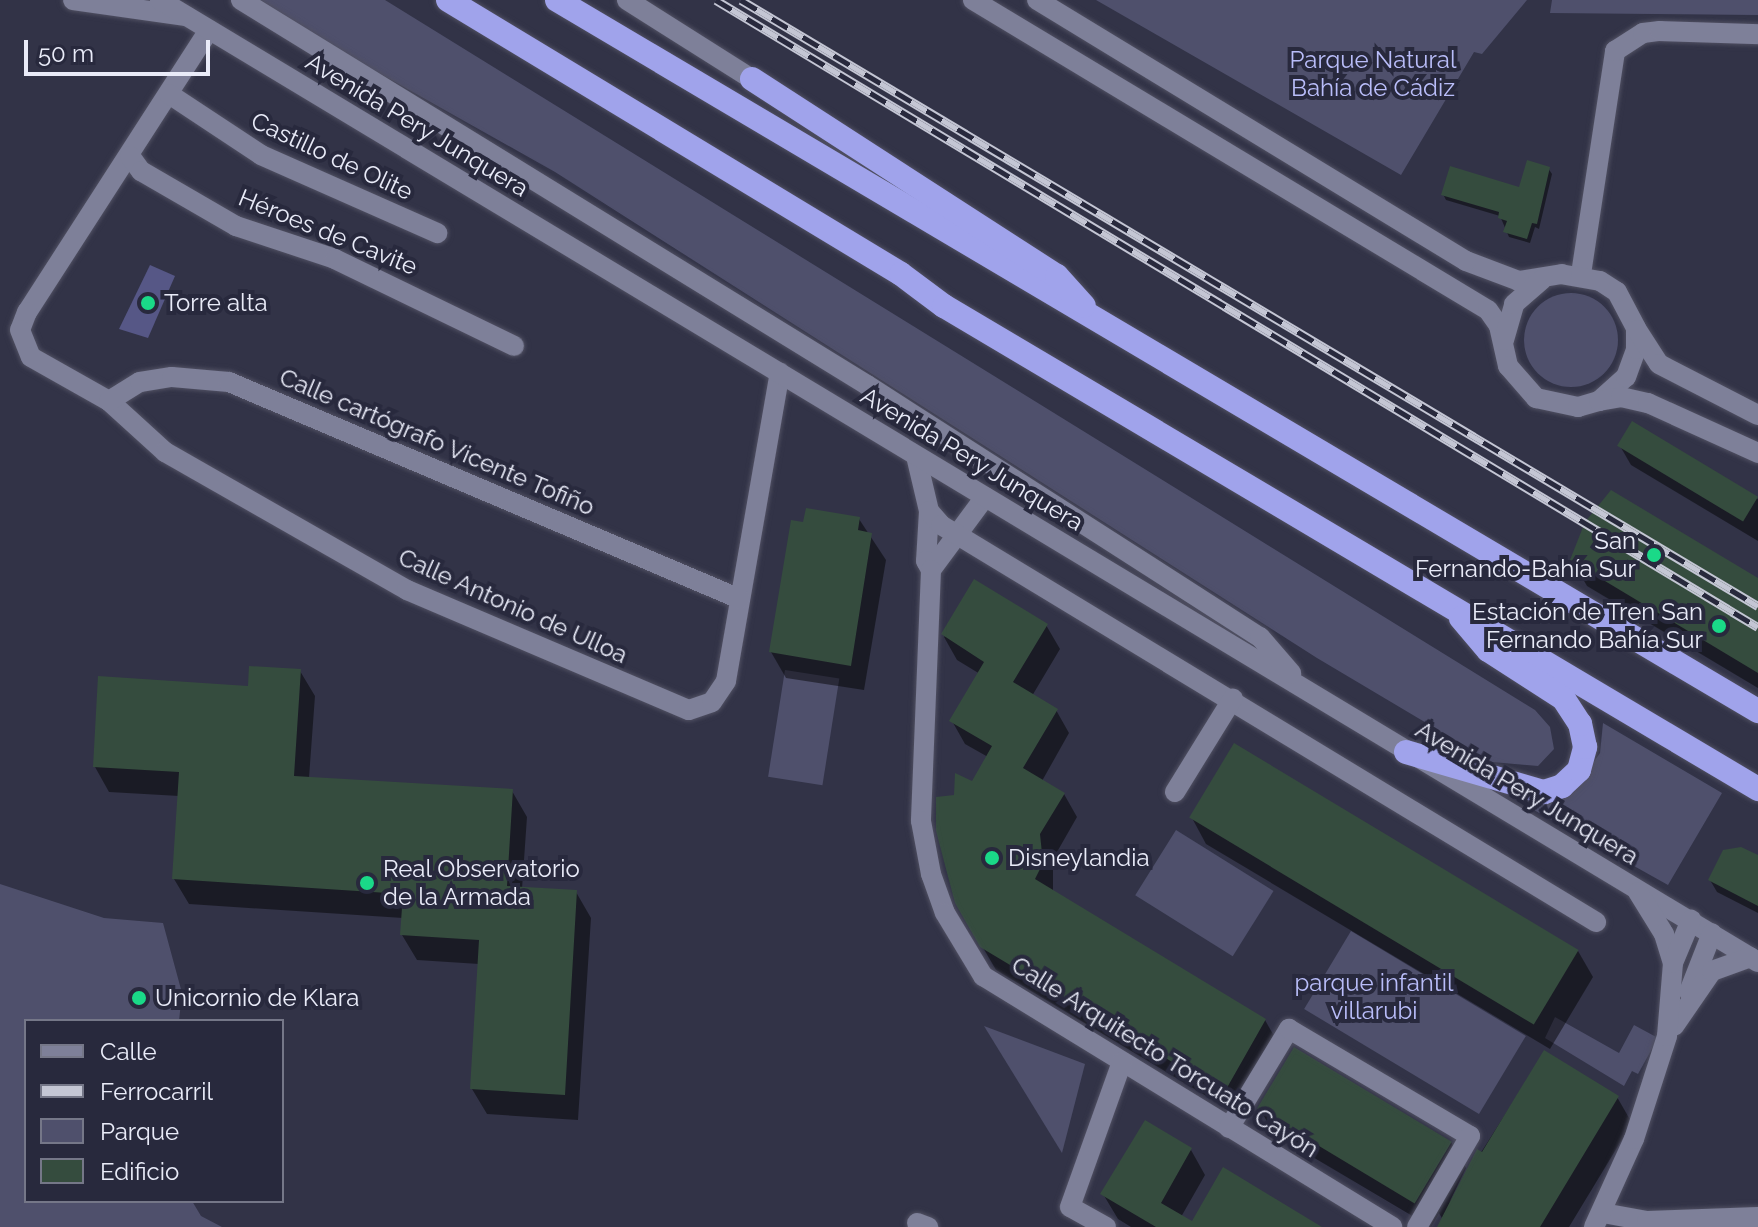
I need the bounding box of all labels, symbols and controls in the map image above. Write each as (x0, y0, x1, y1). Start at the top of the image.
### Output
scale bar (28, 24, 214, 74)
text: 50 m (38, 39, 94, 68)
park label: Parque Natural Bahía de Cádiz (1290, 46, 1456, 102)
street label: Avenida Pery Junquera (300, 47, 534, 203)
street label: Castillo de Olite (247, 106, 417, 206)
street label: Héroes de Cavite (235, 183, 421, 281)
place label: Torre alta (164, 289, 268, 317)
marker: Torre alta (139, 294, 157, 312)
street label: Calle cartógrafo Vicente Tofiño (275, 362, 599, 522)
street label: Avenida Pery Junquera (855, 381, 1089, 537)
place label: San Fernando-Bahía Sur (1415, 527, 1636, 583)
street label: Calle Antonio de Ulloa (394, 542, 632, 670)
marker: San Fernando-Bahía Sur (1643, 544, 1665, 566)
place label: Estación de Tren San Fernando Bahía Sur (1471, 598, 1703, 654)
marker: Estación de Tren San Fernando Bahía Sur (1710, 617, 1728, 635)
street label: Avenida Pery Junquera (1410, 715, 1644, 871)
place label: Disneylandia (1008, 844, 1150, 872)
marker: Disneylandia (983, 849, 1001, 867)
place label: Real Observatorio de la Armada (383, 855, 581, 911)
marker: Real Observatorio de la Armada (358, 874, 376, 892)
street label: Calle Arquitecto Torcuato Cayón (1006, 950, 1324, 1164)
park label: parque infantil villarubi (1295, 969, 1453, 1025)
place label: Unicornio de Klara (155, 984, 359, 1012)
marker: Unicornio de Klara (130, 989, 148, 1007)
legend (24, 1019, 284, 1203)
text: Calle (100, 1037, 157, 1066)
text: Ferrocarril (100, 1077, 213, 1106)
text: Parque (100, 1117, 179, 1146)
text: Edificio (100, 1157, 179, 1186)

